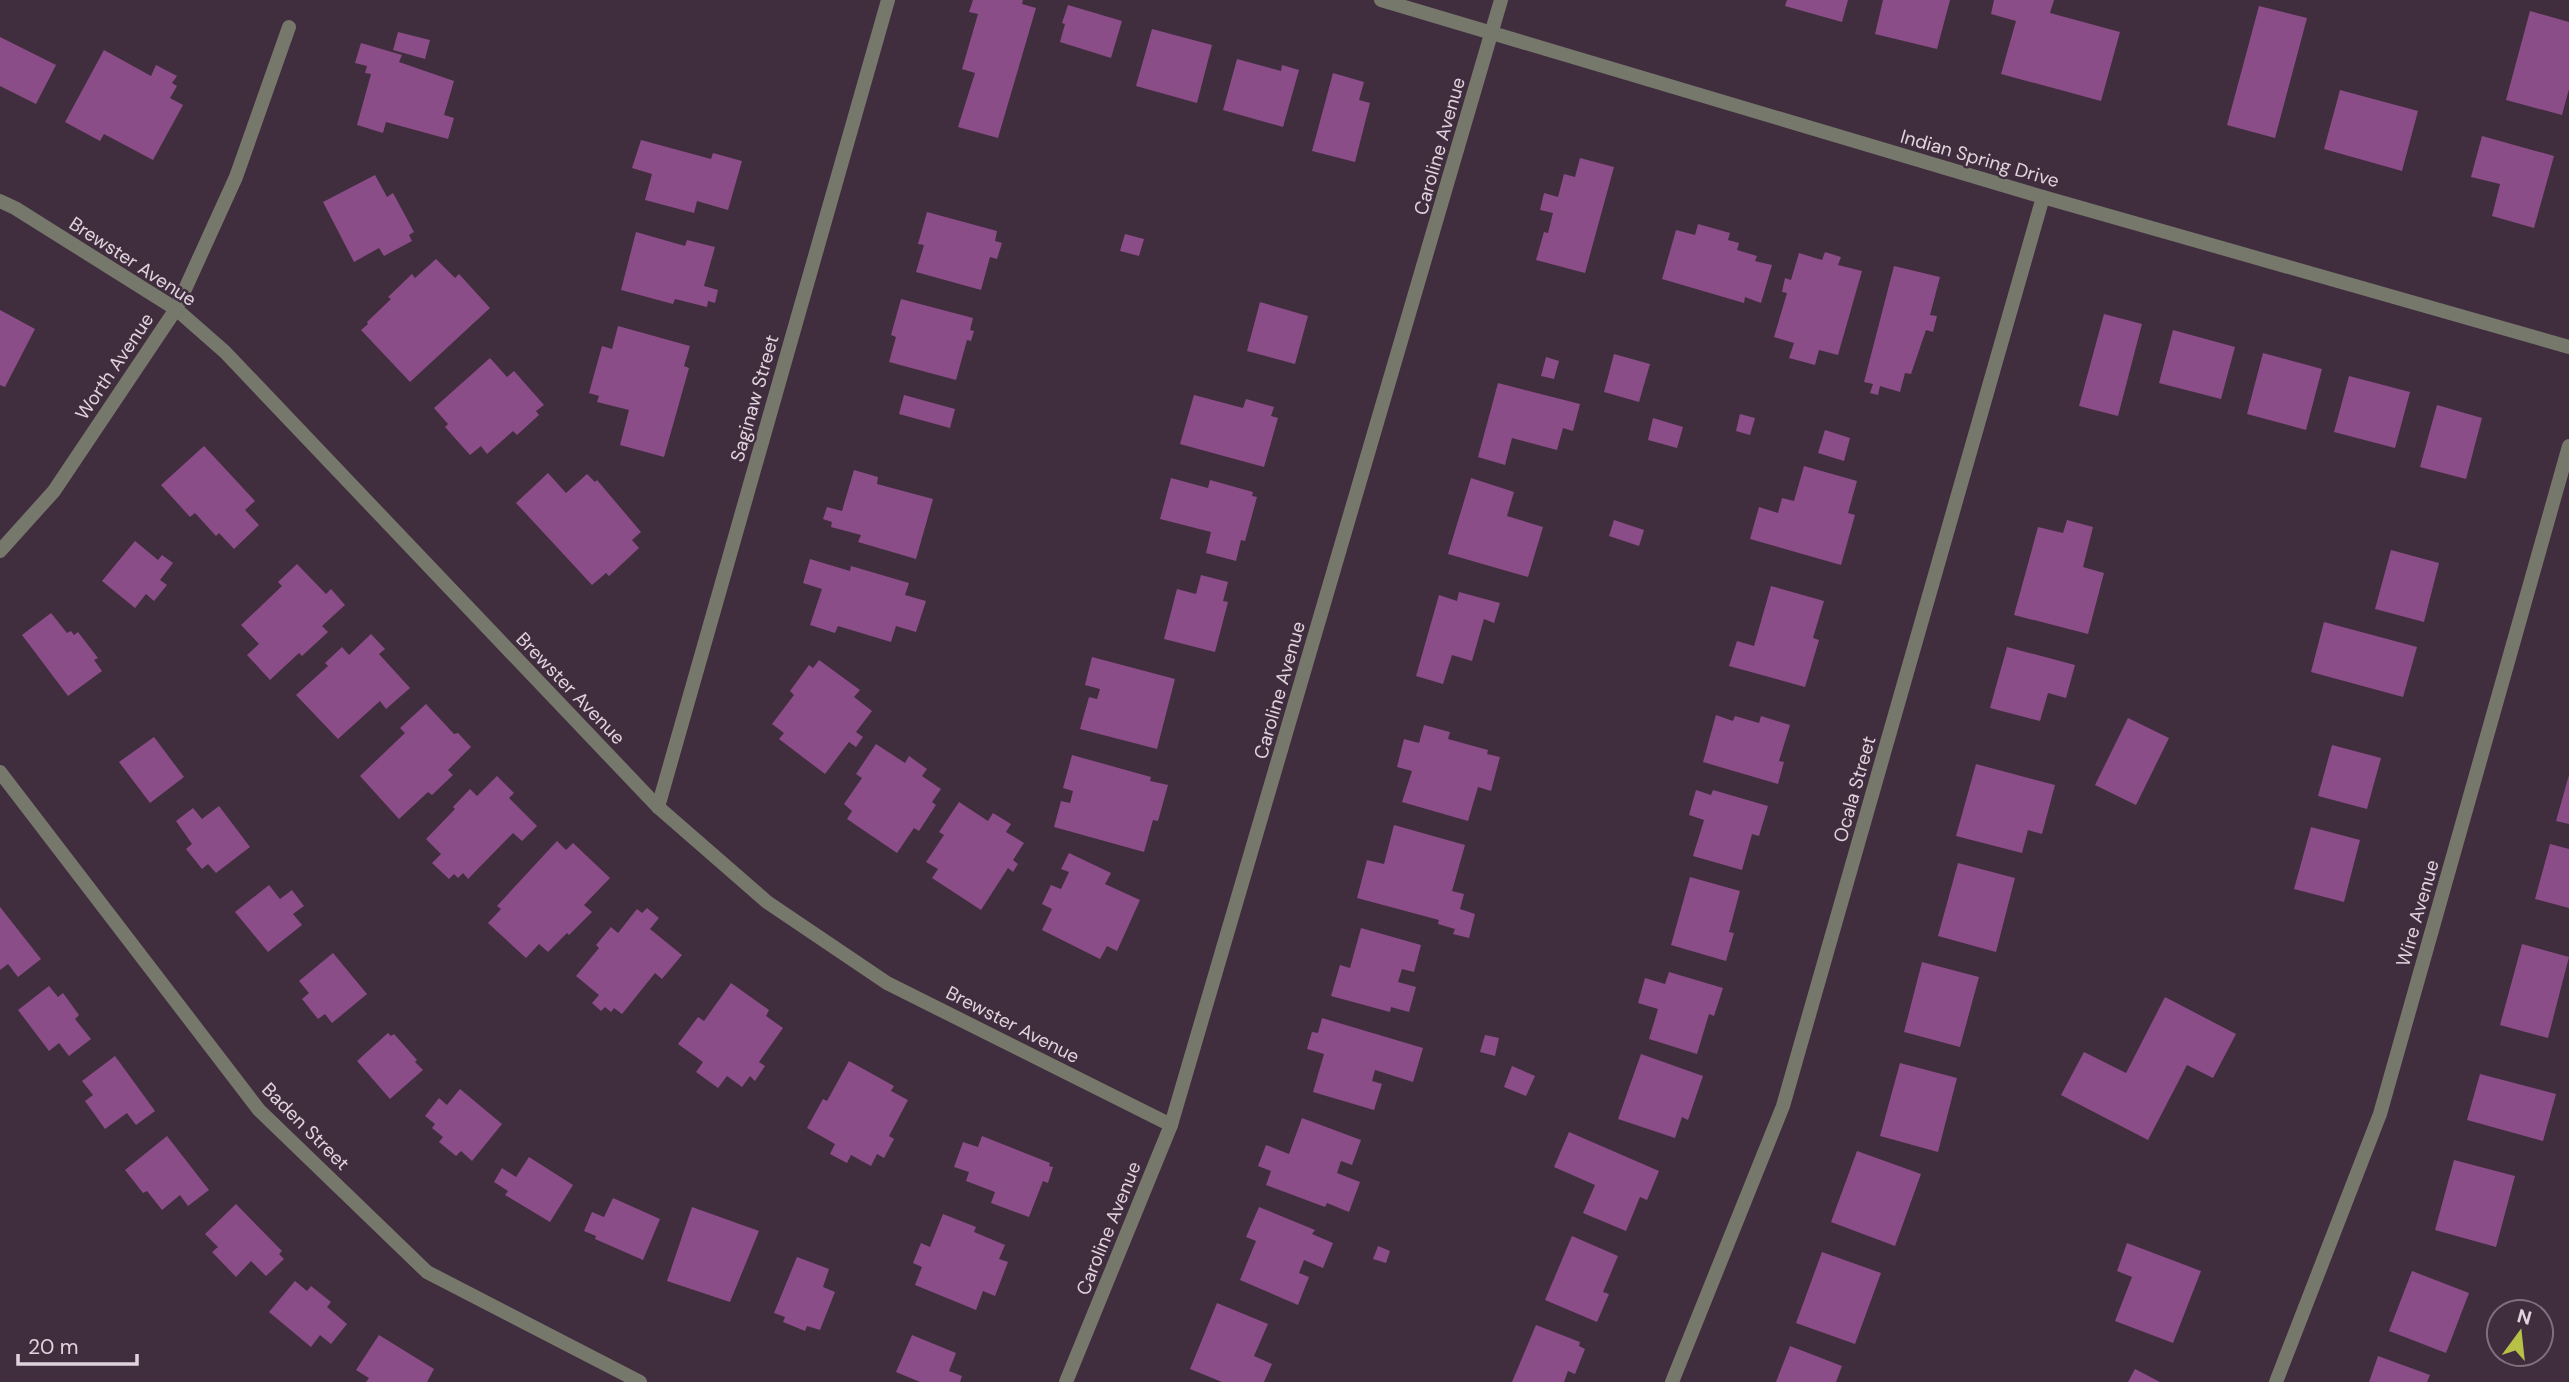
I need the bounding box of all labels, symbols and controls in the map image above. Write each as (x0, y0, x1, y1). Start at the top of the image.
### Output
street label: Caroline Avenue (1408, 74, 1471, 218)
street label: Indian Spring Drive (1898, 124, 2062, 193)
street label: Brewster Avenue (64, 211, 201, 312)
street label: Worth Avenue (69, 308, 159, 425)
street label: Saginaw Street (724, 332, 785, 465)
street label: Caroline Avenue (1248, 618, 1311, 762)
street label: Brewster Avenue (511, 627, 631, 750)
street label: Ocala Street (1827, 733, 1882, 845)
street label: Wire Avenue (2390, 857, 2445, 969)
street label: Brewster Avenue (942, 980, 1084, 1069)
street label: Baden Street (256, 1077, 355, 1176)
street label: Caroline Avenue (1070, 1158, 1147, 1299)
north arrow (2485, 1298, 2555, 1368)
text: N (2514, 1303, 2534, 1331)
scale bar (18, 1322, 136, 1366)
text: 20 m (28, 1333, 79, 1361)

